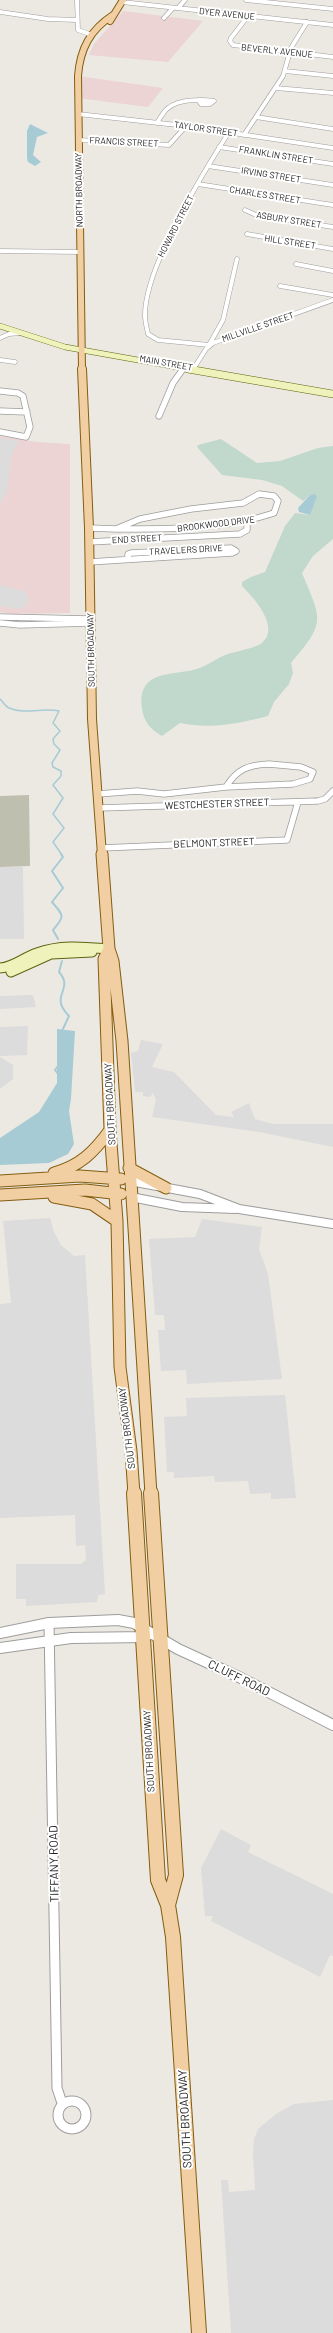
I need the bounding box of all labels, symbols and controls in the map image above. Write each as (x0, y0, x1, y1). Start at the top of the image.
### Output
street label: DYER AVENUE (199, 6, 255, 22)
street label: BEVERLY AVENUE (241, 42, 313, 60)
street label: TAYLOR STREET (173, 119, 239, 139)
street label: FRANCIS STREET (89, 135, 159, 149)
street label: FRANKLIN STREET (238, 144, 314, 166)
street label: NORTH BROADWAY (73, 153, 85, 227)
street label: IRVING STREET (240, 165, 302, 185)
street label: CHARLES STREET (229, 184, 301, 206)
street label: HOWARD STREET (156, 193, 196, 259)
street label: ASBURY STREET (256, 210, 322, 230)
street label: HILL STREET (264, 233, 316, 251)
street label: MILLVILLE STREET (221, 310, 295, 344)
street label: MAIN STREET (139, 353, 193, 373)
street label: BROOKWOOD DRIVE (177, 514, 255, 534)
street label: END STREET (112, 532, 162, 546)
street label: TRAVELERS DRIVE (149, 543, 223, 557)
street label: SOUTH BROADWAY (85, 613, 97, 687)
street label: WESTCHESTER STREET (164, 796, 270, 812)
street label: BELMONT STREET (173, 836, 255, 850)
street label: SOUTH BROADWAY (102, 1063, 118, 1145)
street label: SOUTH BROADWAY (116, 1386, 138, 1470)
street label: CLUFF ROAD (206, 1657, 272, 1699)
street label: SOUTH BROADWAY (141, 1710, 157, 1792)
street label: TIFFANY ROAD (46, 1825, 62, 1903)
street label: SOUTH BROADWAY (175, 2069, 195, 2169)

